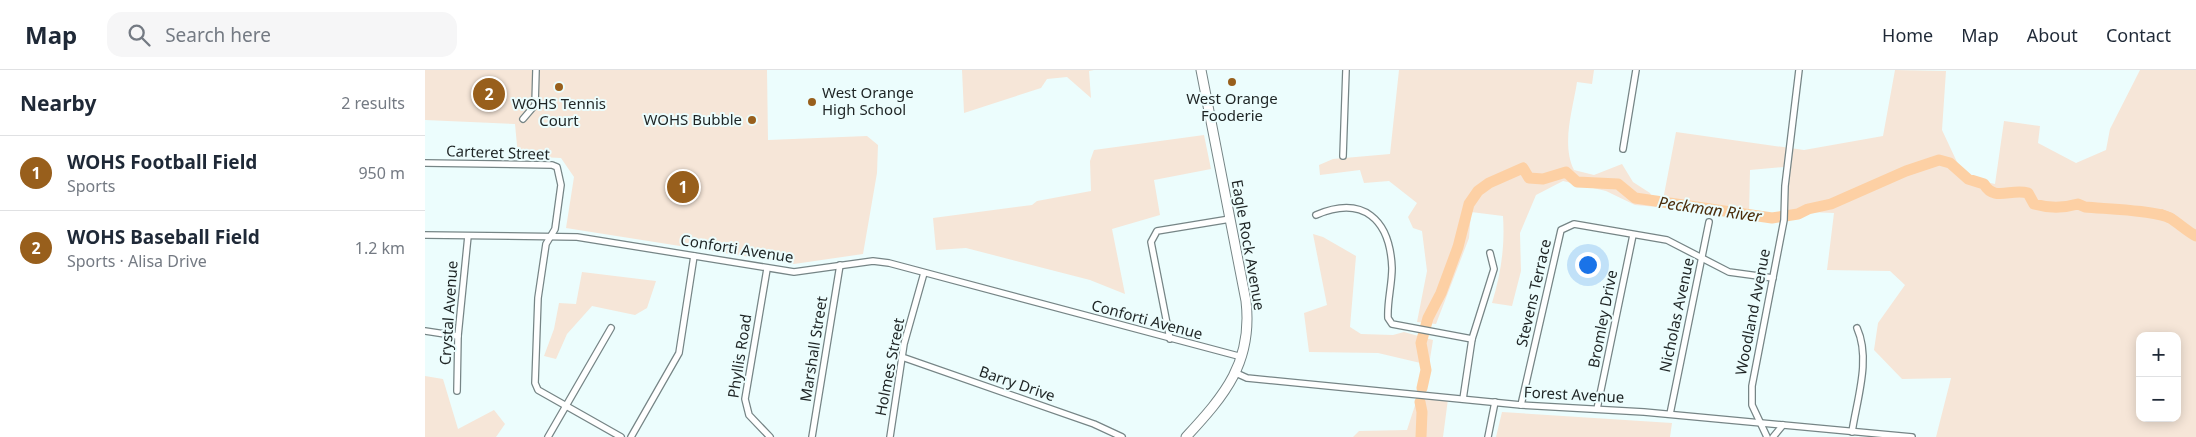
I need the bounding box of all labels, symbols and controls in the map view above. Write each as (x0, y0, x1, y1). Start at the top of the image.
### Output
search box (107, 12, 457, 57)
text: Map (25, 18, 77, 51)
icon: search (125, 21, 153, 49)
text: Search here (165, 22, 271, 48)
text: Home (1882, 23, 1933, 47)
text: Map (1961, 23, 1999, 47)
text: About (2027, 23, 2078, 47)
text: Contact (2106, 23, 2171, 47)
pin: 2 (473, 75, 505, 113)
marker: West Orange Fooderie (1226, 76, 1238, 88)
marker: WOHS Tennis Court (553, 81, 565, 93)
place label: West Orange High School (822, 82, 914, 119)
place label: West Orange Fooderie (1186, 88, 1278, 125)
text: Nearby (20, 89, 96, 117)
text: 2 results (341, 92, 405, 114)
place label: WOHS Tennis Court (512, 93, 606, 130)
marker: West Orange High School (806, 96, 818, 108)
place label: WOHS Bubble (643, 109, 742, 129)
marker: WOHS Bubble (746, 114, 758, 126)
street label: Carteret Street (446, 140, 551, 164)
text: WOHS Football Field (67, 149, 257, 175)
text: 1 (31, 162, 41, 184)
text: 950 m (358, 162, 405, 184)
pin: 1 (667, 168, 699, 206)
text: Sports (67, 175, 115, 197)
street label: Eagle Rock Avenue (1228, 178, 1270, 312)
water label: Peckman River (1657, 191, 1764, 227)
text: WOHS Baseball Field (67, 224, 260, 250)
street label: Conforti Avenue (679, 229, 795, 267)
text: 2 (31, 237, 41, 259)
text: 1.2 km (355, 237, 405, 259)
street label: Stevens Terrace (1511, 237, 1555, 349)
street label: Woodland Avenue (1730, 247, 1774, 377)
text: Sports · Alisa Drive (67, 250, 207, 272)
your location (1575, 252, 1601, 278)
street label: Nicholas Avenue (1654, 256, 1698, 374)
street label: Crystal Avenue (434, 260, 462, 366)
street label: Bromley Drive (1583, 268, 1621, 370)
street label: Marshall Street (795, 294, 831, 403)
street label: Conforti Avenue (1090, 295, 1205, 343)
street label: Phyllis Road (723, 312, 756, 399)
street label: Holmes Street (870, 315, 908, 418)
map controls (2136, 332, 2181, 422)
button: + (2136, 332, 2181, 377)
street label: Barry Drive (977, 361, 1058, 405)
button: − (2136, 377, 2181, 422)
street label: Forest Avenue (1523, 381, 1625, 407)

